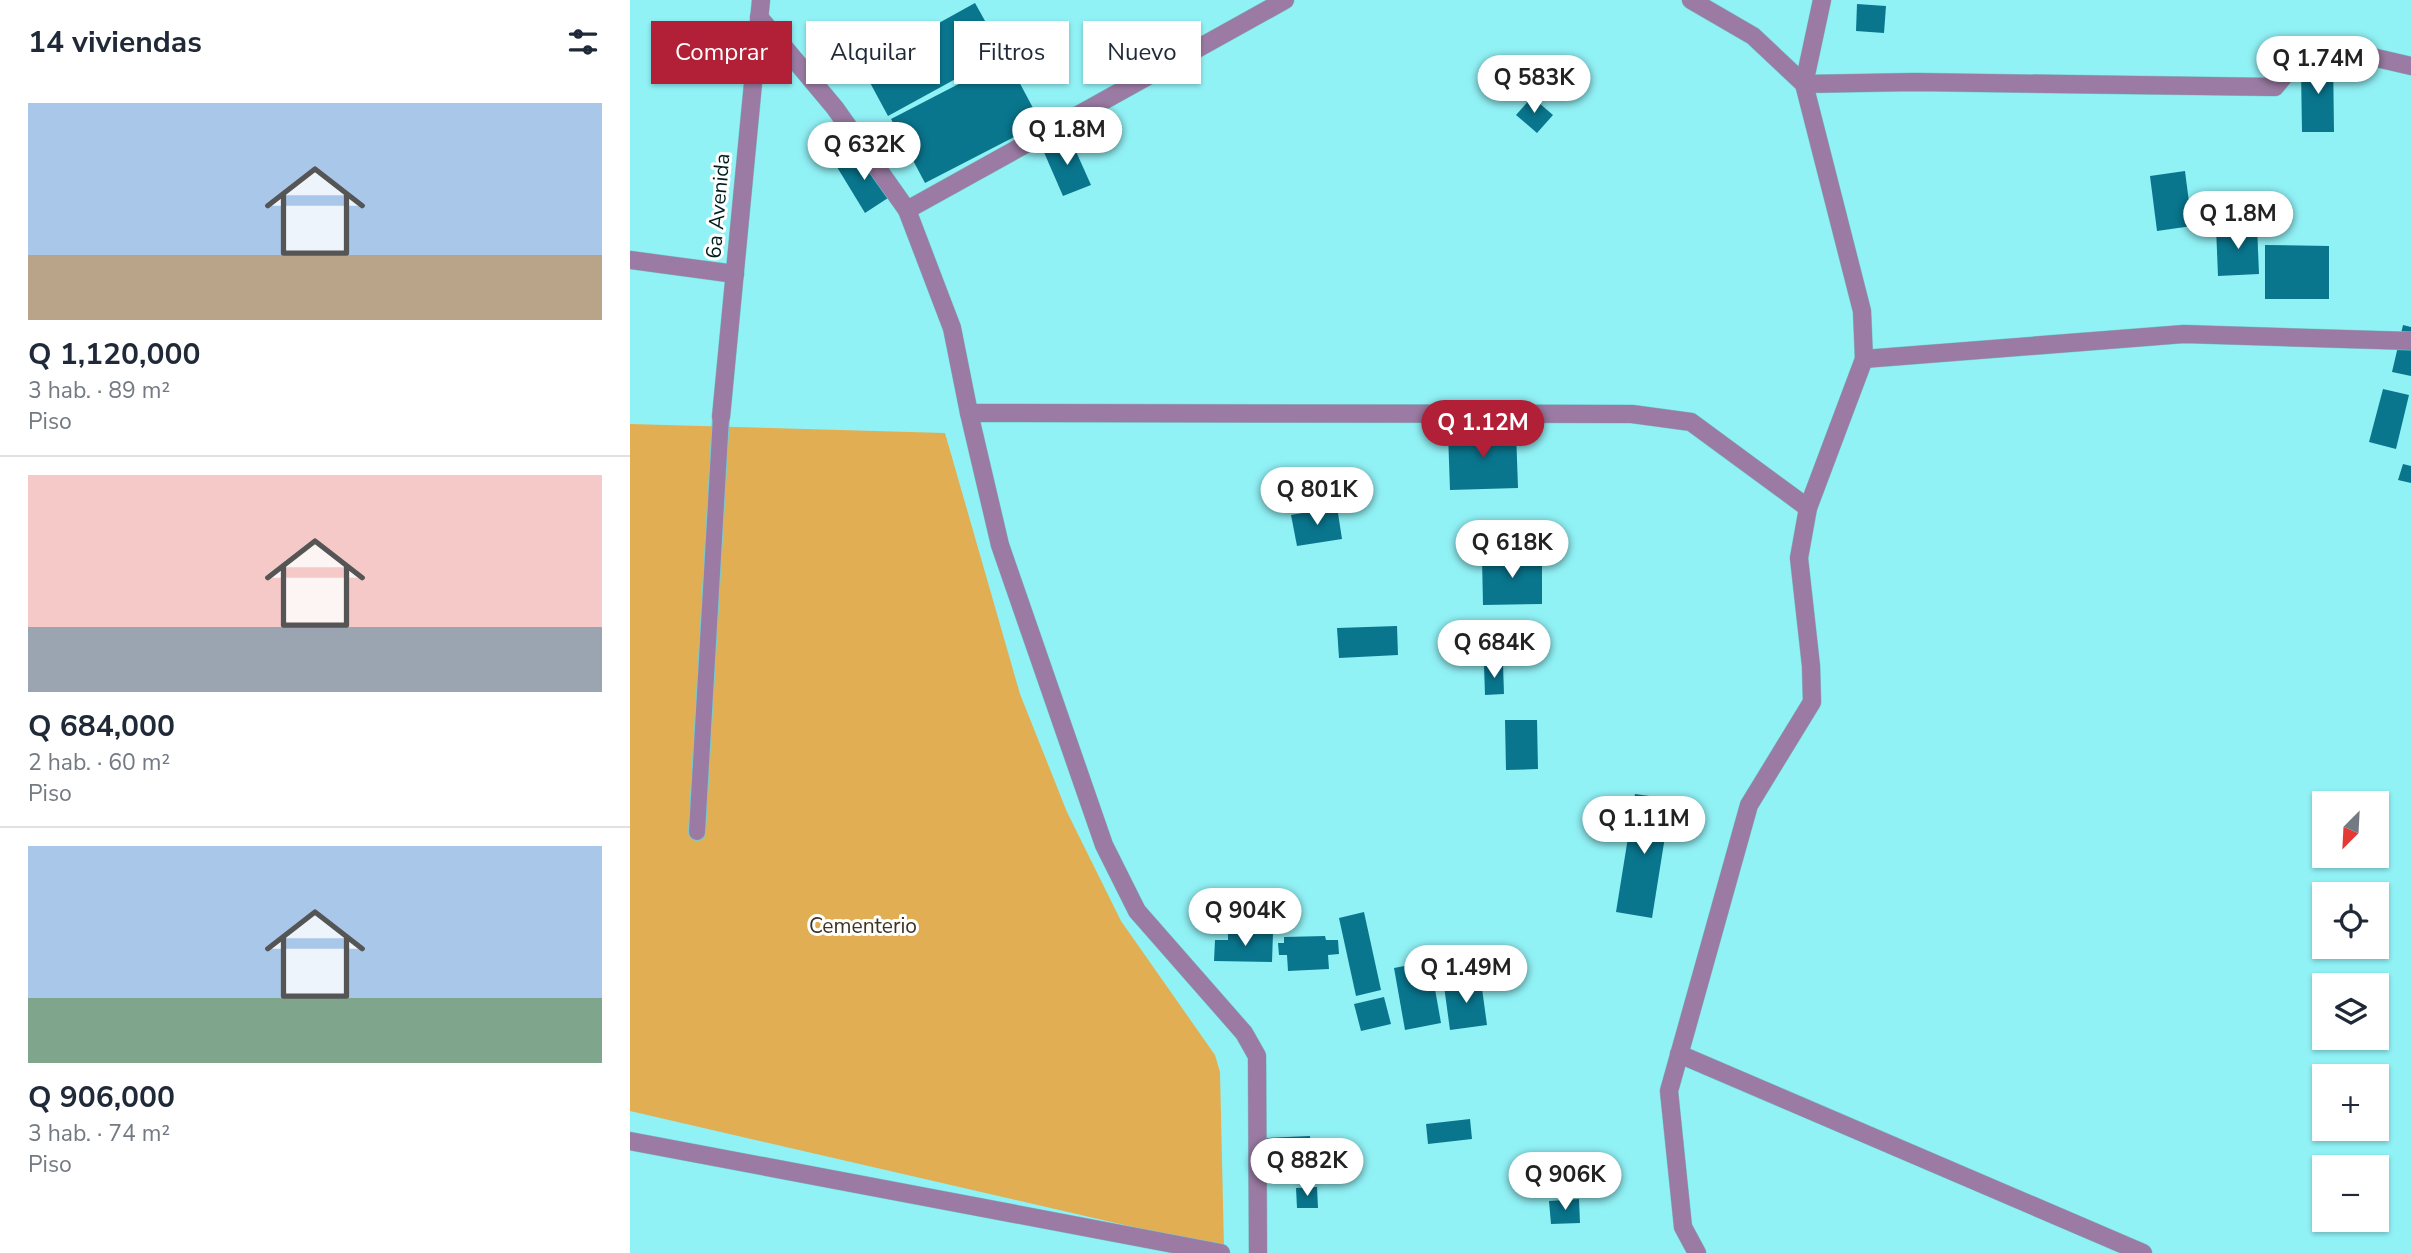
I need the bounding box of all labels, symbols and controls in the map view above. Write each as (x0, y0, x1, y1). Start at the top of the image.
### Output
chip: Comprar (651, 21, 792, 84)
chip: Alquilar (806, 21, 940, 84)
chip: Filtros (954, 21, 1069, 84)
chip: Nuevo (1083, 21, 1201, 84)
text: 14 viviendas (28, 22, 202, 63)
icon: filters (564, 23, 602, 61)
pin: Q 1.74M (2253, 36, 2383, 96)
text: Q 1.74M (2272, 43, 2364, 74)
pin: Q 583K (1477, 55, 1591, 115)
text: Q 583K (1494, 62, 1574, 93)
pin: Q 1.8M (1010, 108, 1124, 167)
text: Q 1.8M (1028, 114, 1106, 145)
pin: Q 632K (807, 122, 921, 182)
text: Q 632K (824, 129, 904, 160)
icon: home (252, 148, 378, 274)
street label: 6a Avenida (699, 152, 737, 260)
pin: Q 1.8M (2181, 191, 2295, 251)
text: Q 1.8M (2199, 198, 2277, 229)
text: Q 1,120,000 (28, 334, 201, 375)
text: 3 hab. · 89 m² (28, 375, 170, 406)
pin: Q 1.12M (1418, 400, 1548, 460)
text: Piso (28, 406, 72, 437)
text: Q 1.12M (1437, 407, 1529, 438)
pin: Q 801K (1260, 468, 1374, 527)
text: Q 801K (1277, 474, 1357, 505)
icon: home (252, 520, 378, 646)
pin: Q 618K (1455, 520, 1569, 580)
text: Q 618K (1472, 527, 1552, 558)
pin: Q 684K (1437, 620, 1551, 680)
text: Q 684K (1454, 627, 1534, 658)
text: Q 684,000 (28, 706, 175, 747)
text: 2 hab. · 60 m² (28, 747, 170, 778)
text: Piso (28, 778, 72, 809)
north arrow (2312, 791, 2389, 868)
map controls (2312, 791, 2389, 1232)
pin: Q 1.11M (1579, 796, 1709, 856)
text: Q 1.11M (1598, 803, 1690, 834)
button: locate (2312, 882, 2389, 959)
pin: Q 904K (1188, 888, 1302, 948)
icon: home (252, 891, 378, 1017)
text: Q 904K (1205, 895, 1285, 926)
park label: Cementerio (809, 912, 917, 940)
pin: Q 1.49M (1401, 946, 1531, 1005)
text: Q 1.49M (1420, 952, 1512, 983)
button: layers (2312, 973, 2389, 1050)
button: + (2312, 1064, 2389, 1141)
text: Q 906,000 (28, 1077, 175, 1118)
text: 3 hab. · 74 m² (28, 1118, 170, 1149)
pin: Q 882K (1250, 1138, 1364, 1198)
text: Q 882K (1267, 1145, 1347, 1176)
text: Piso (28, 1149, 72, 1180)
pin: Q 906K (1508, 1152, 1622, 1212)
button: − (2312, 1155, 2389, 1232)
text: Q 906K (1525, 1159, 1605, 1190)

